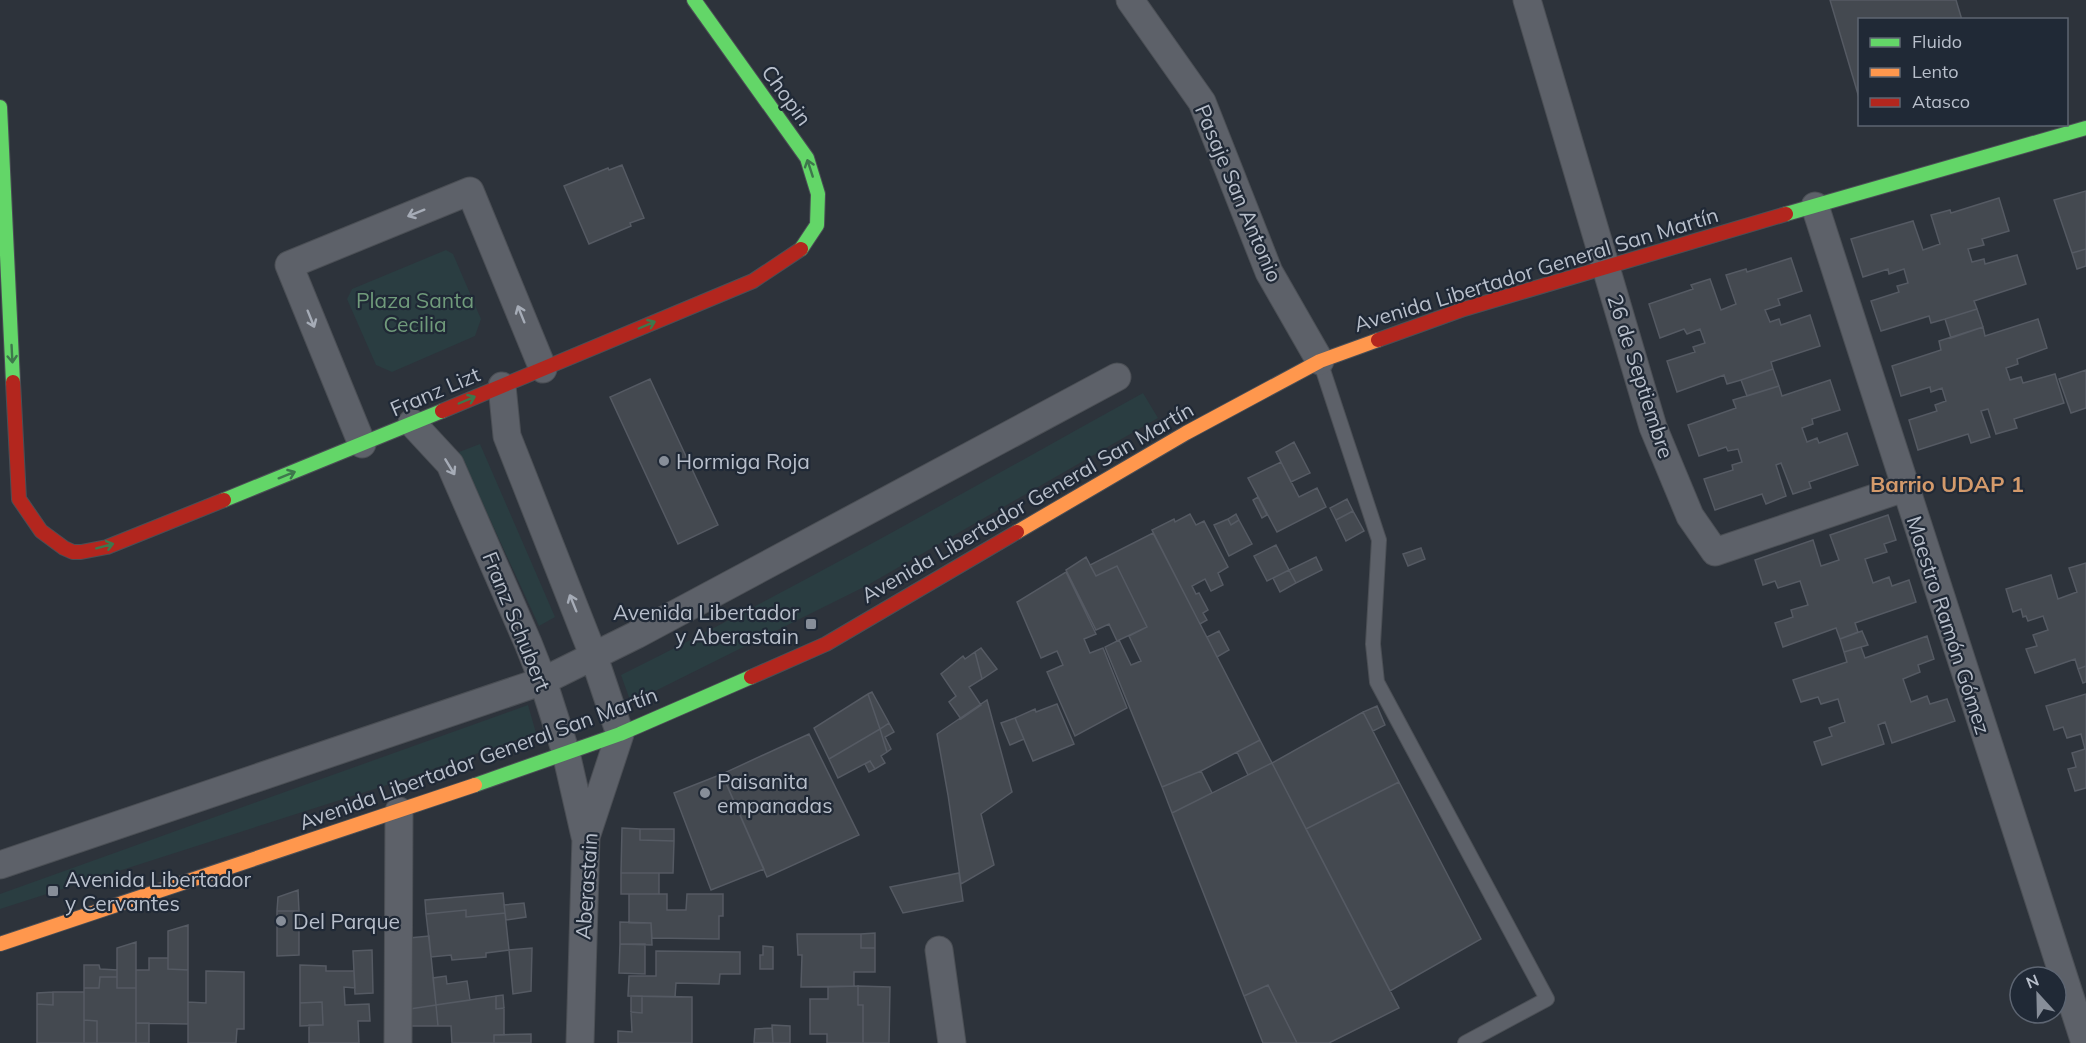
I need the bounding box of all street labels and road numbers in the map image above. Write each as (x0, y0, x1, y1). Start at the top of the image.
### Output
street label: Chopin (756, 60, 818, 130)
street label: Pasaje San Antonio (1190, 100, 1288, 286)
street label: Avenida Libertador General San Martín (1351, 201, 1721, 337)
street label: 26 de Septiembre (1602, 291, 1680, 461)
street label: Franz Lizt (386, 360, 484, 422)
street label: Avenida Libertador General San Martín (856, 396, 1198, 608)
street label: Maestro Ramón Gómez (1901, 513, 1997, 737)
street label: Franz Schubert (477, 548, 557, 694)
street label: Avenida Libertador General San Martín (295, 681, 661, 835)
street label: Aberastain (569, 832, 603, 940)

